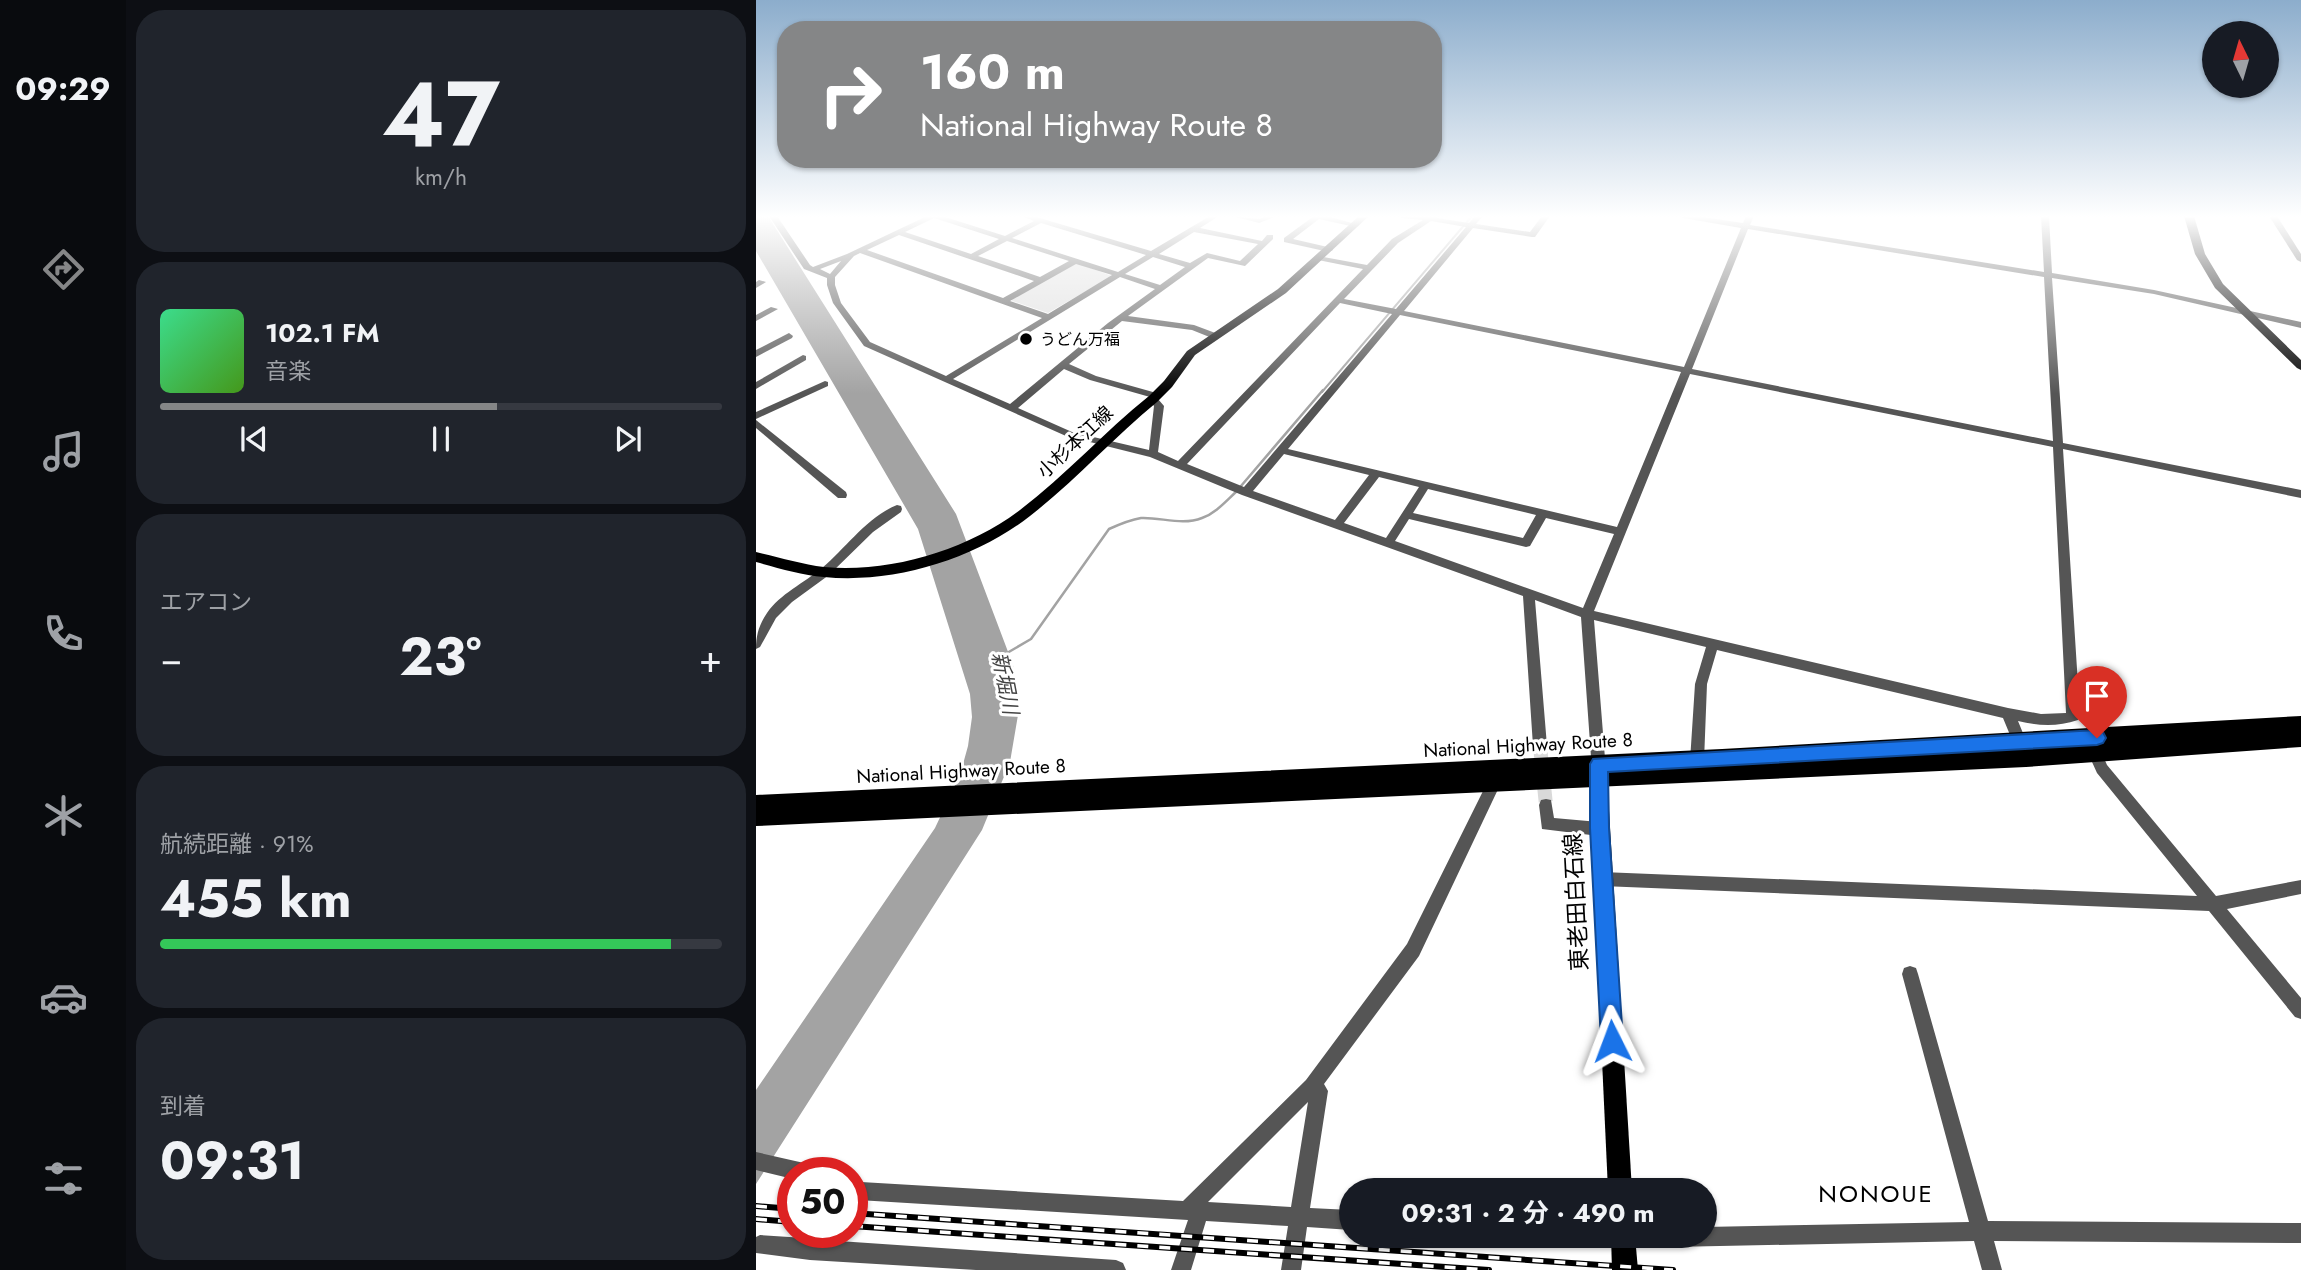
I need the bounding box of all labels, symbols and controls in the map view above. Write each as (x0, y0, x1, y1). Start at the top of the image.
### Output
north arrow (2202, 21, 2278, 98)
map controls (2202, 21, 2279, 98)
text: 160 m (920, 37, 1065, 107)
text: 47 (382, 49, 500, 180)
icon: right (805, 49, 896, 140)
text: 09:29 (15, 66, 111, 112)
text: National Highway Route 8 (920, 102, 1273, 148)
text: km/h (415, 160, 467, 194)
icon: directions (39, 245, 88, 294)
text: 102.1 FM (265, 314, 379, 352)
place label: うどん万福 (1040, 328, 1120, 351)
marker: うどん万福 (1018, 331, 1034, 347)
text: 音楽 (265, 354, 311, 388)
street label: 小杉本江線 (1031, 400, 1119, 484)
icon: previous (235, 420, 273, 458)
icon: pause (422, 420, 460, 458)
icon: next (609, 420, 647, 458)
icon: music (39, 427, 88, 476)
text: エアコン (160, 585, 252, 619)
icon: phone (39, 609, 88, 658)
text: 23° (400, 619, 481, 695)
text: − (160, 631, 182, 686)
text: + (699, 631, 722, 686)
water label: 新堀川 (984, 649, 1026, 719)
pin (2067, 666, 2127, 738)
icon: arrive (2078, 677, 2116, 715)
street label: National Highway Route 8 (1423, 726, 1633, 764)
street label: National Highway Route 8 (856, 752, 1066, 790)
icon: climate (39, 791, 88, 840)
text: 航続距離 · 91% (160, 827, 314, 861)
street label: 東老田白石線 (1555, 832, 1597, 972)
text: 455 km (160, 861, 352, 937)
icon: car (39, 973, 88, 1022)
position arrow (1575, 1004, 1649, 1078)
text: 到着 (160, 1089, 206, 1123)
text: 09:31 (160, 1123, 305, 1199)
icon: filters (39, 1154, 88, 1203)
speed limit sign: 50 (777, 1157, 868, 1248)
district label: NONOUE (1818, 1176, 1934, 1211)
text: 09:31 · 2 分 · 490 m (1401, 1194, 1655, 1232)

